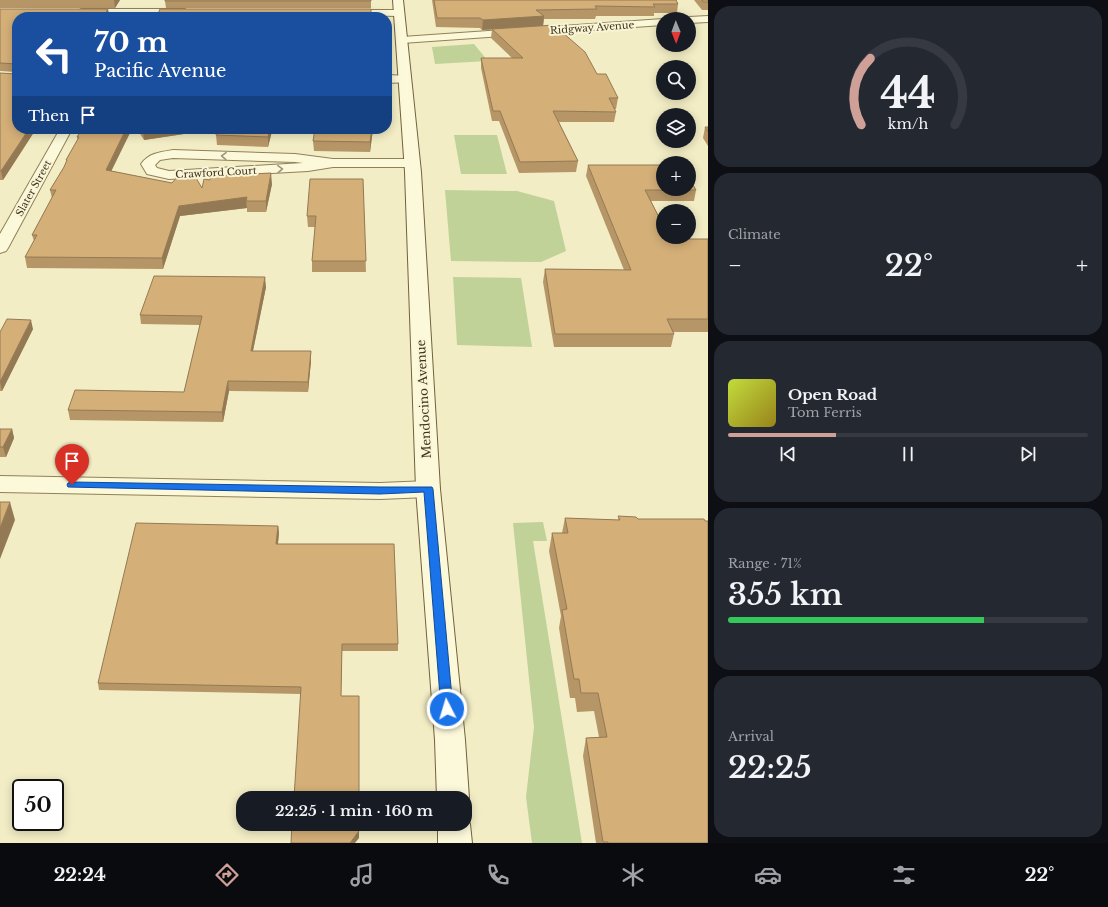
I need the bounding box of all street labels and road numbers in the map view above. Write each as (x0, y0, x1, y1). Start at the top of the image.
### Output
street label: Ridgway Avenue (549, 18, 635, 37)
street label: Slater Street (13, 158, 54, 219)
street label: Crawford Court (175, 164, 257, 181)
street label: Mendocino Avenue (413, 339, 434, 459)

